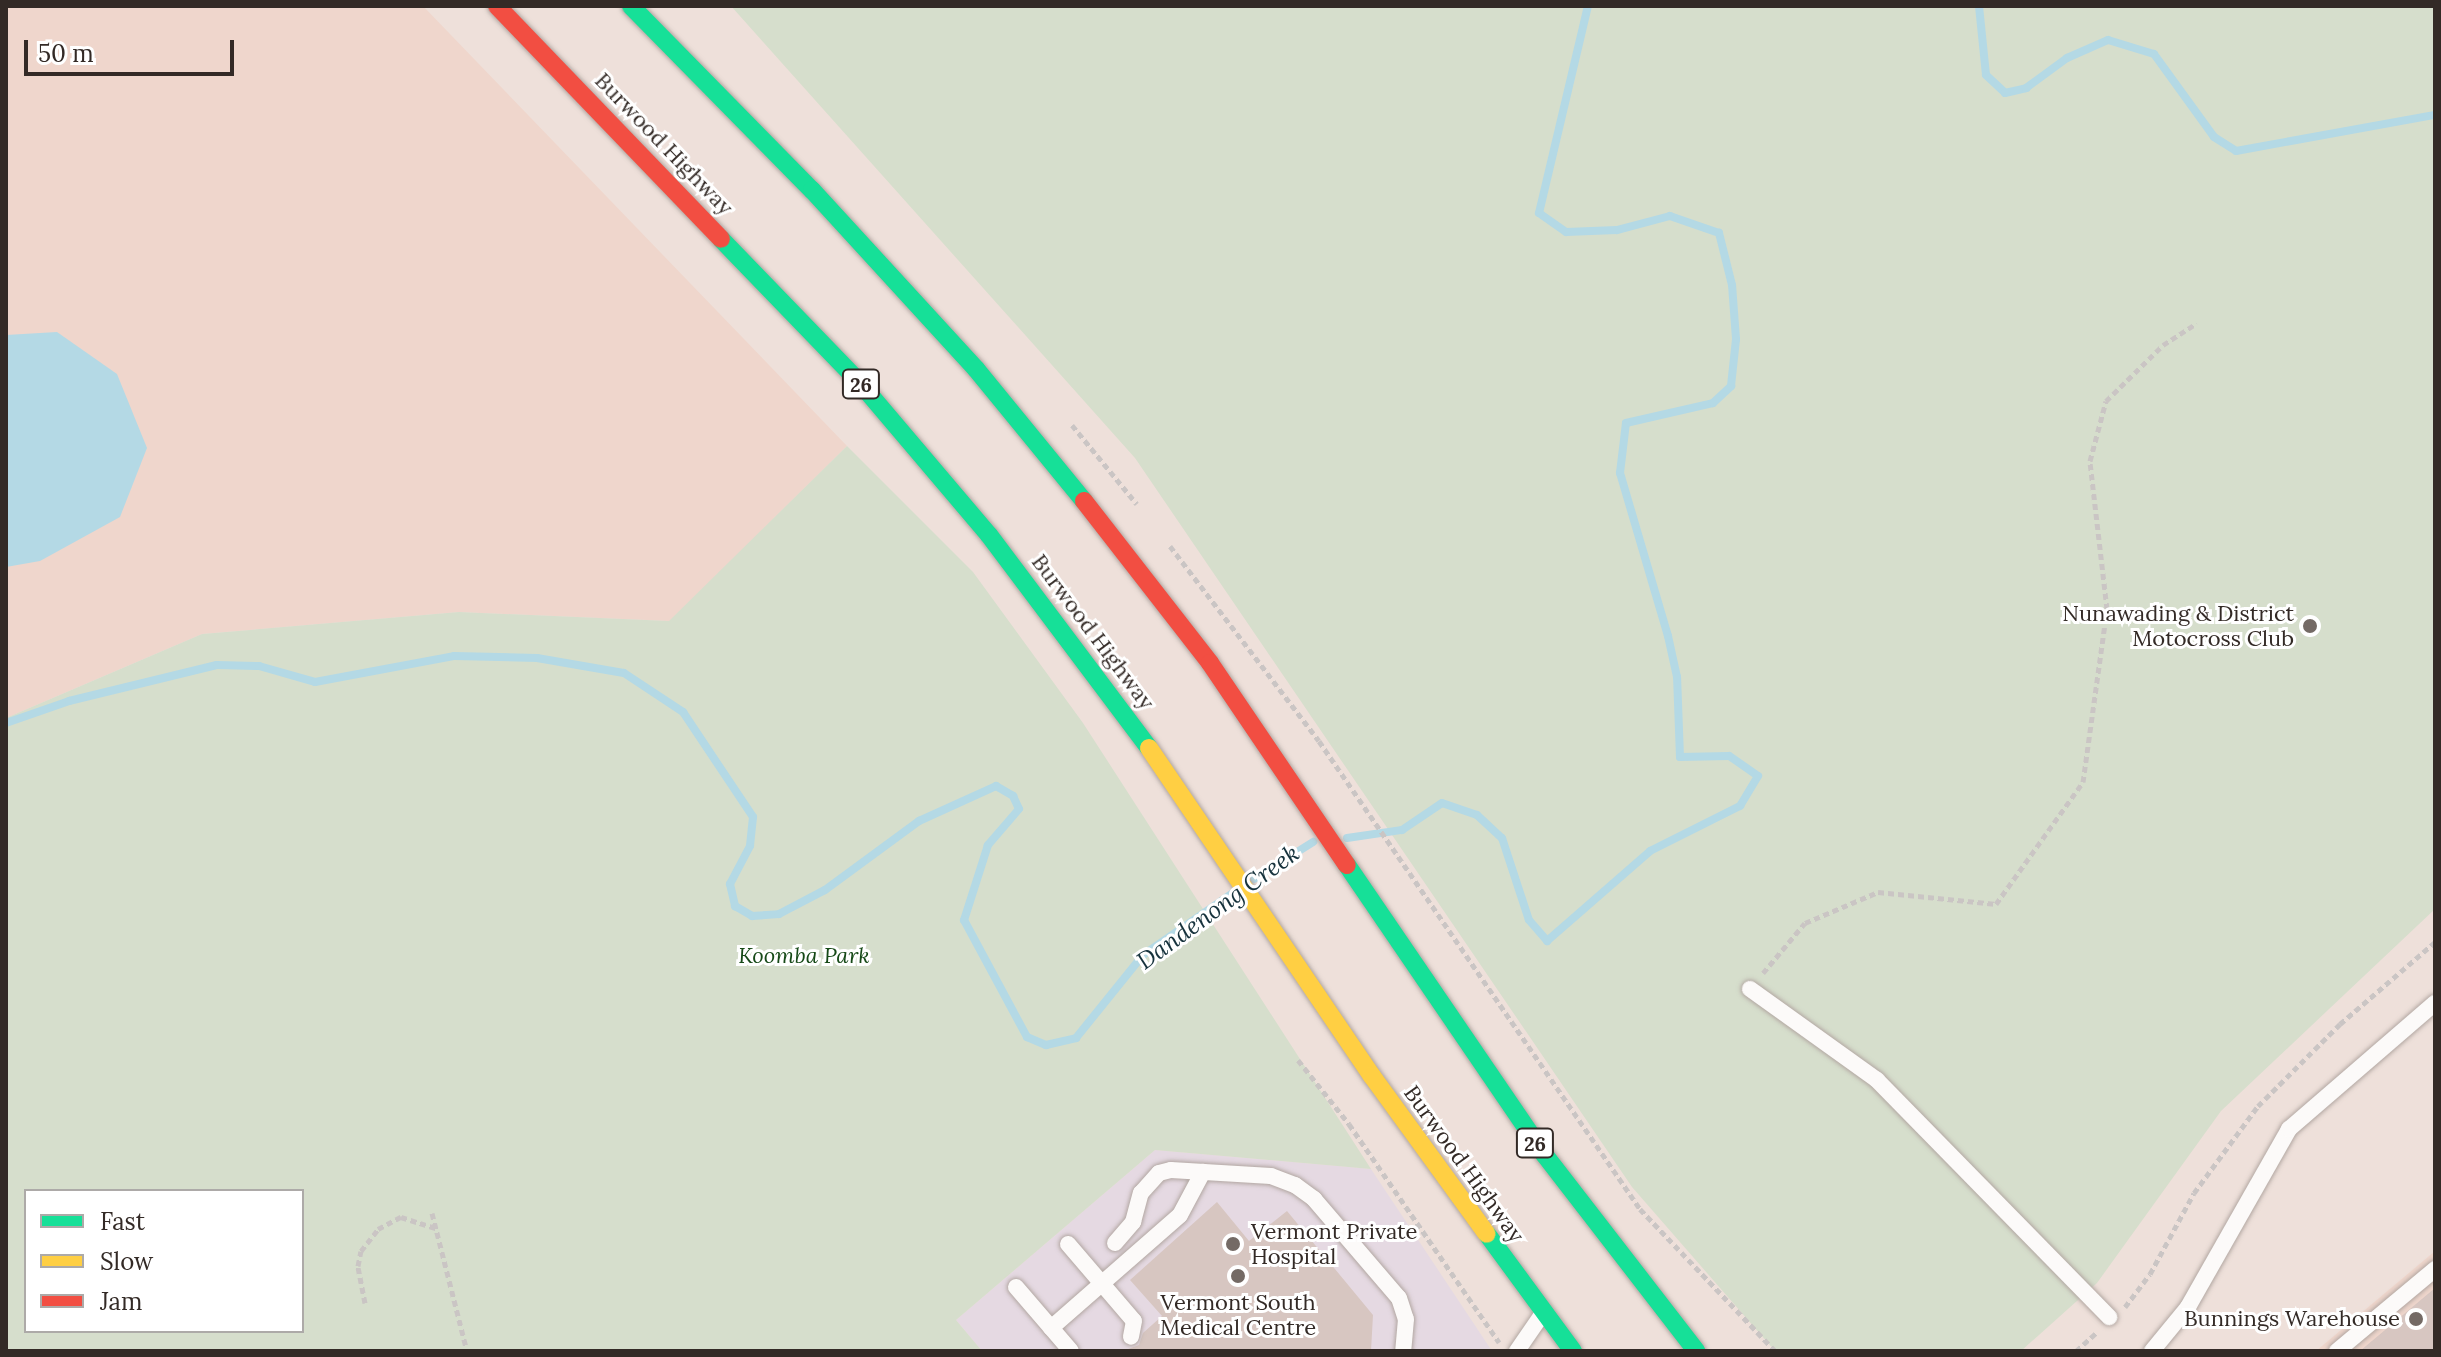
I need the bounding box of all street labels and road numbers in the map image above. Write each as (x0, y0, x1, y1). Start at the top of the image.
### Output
street label: Burwood Highway (589, 67, 739, 221)
road number: 26 (841, 368, 881, 400)
street label: Burwood Highway (1026, 549, 1160, 715)
street label: Burwood Highway (1398, 1080, 1530, 1248)
road number: 26 (1515, 1127, 1555, 1159)

